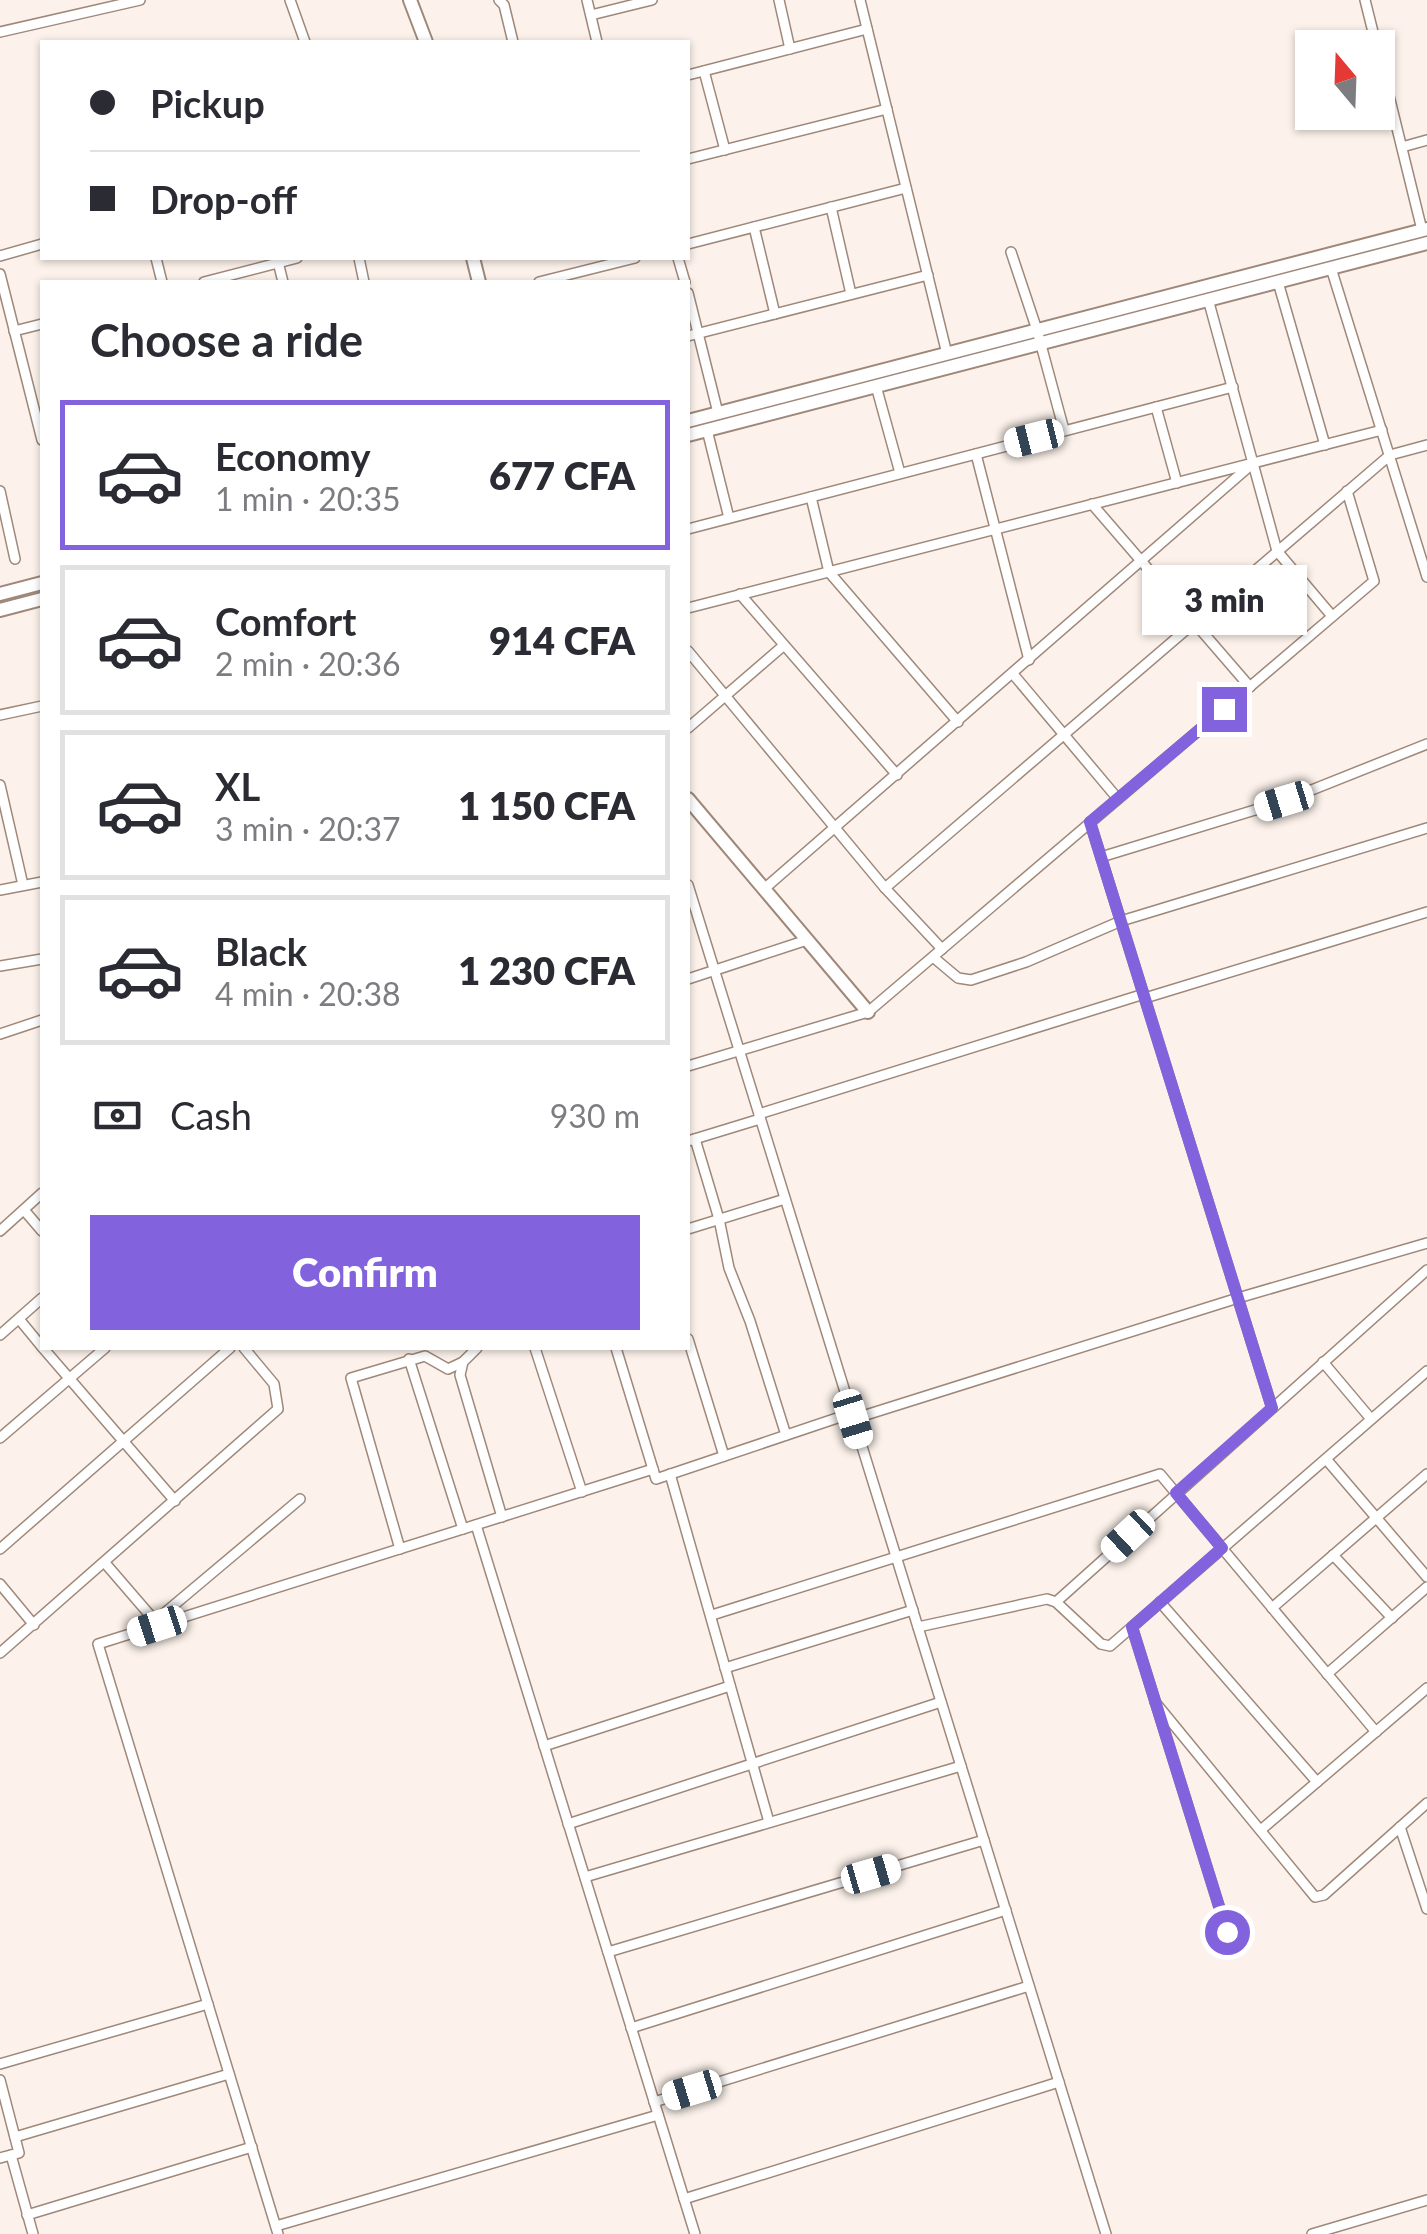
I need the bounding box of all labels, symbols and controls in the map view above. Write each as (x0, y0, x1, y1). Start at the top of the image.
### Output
north arrow (1295, 30, 1395, 130)
map controls (1295, 30, 1395, 130)
text: Pickup (150, 80, 265, 126)
text: Drop-off (150, 176, 297, 222)
text: Choose a ride (90, 313, 363, 367)
car (1001, 416, 1067, 460)
icon: car (95, 430, 185, 520)
text: Economy (215, 433, 370, 479)
text: 677 CFA (489, 452, 635, 498)
text: 1 min · 20:35 (215, 479, 401, 518)
callout: 3 min (1142, 564, 1306, 634)
text: 3 min (1185, 580, 1264, 619)
icon: car (95, 595, 185, 685)
text: Comfort (215, 598, 356, 644)
text: 914 CFA (489, 617, 635, 663)
text: 2 min · 20:36 (215, 644, 401, 683)
route end (1202, 687, 1247, 732)
icon: car (95, 760, 185, 850)
text: XL (215, 763, 260, 809)
car (1251, 778, 1317, 824)
text: 1 150 CFA (458, 782, 635, 828)
text: 3 min · 20:37 (215, 809, 401, 848)
icon: car (95, 925, 185, 1015)
text: Black (215, 928, 307, 974)
text: 1 230 CFA (458, 947, 635, 993)
text: 4 min · 20:38 (215, 974, 401, 1013)
icon: cash (90, 1088, 145, 1143)
text: Cash (170, 1092, 252, 1138)
text: 930 m (550, 1096, 640, 1135)
button: Confirm (90, 1215, 640, 1330)
car (830, 1386, 876, 1452)
car (1096, 1505, 1160, 1567)
car (124, 1602, 190, 1650)
car (838, 1851, 904, 1897)
route start (1205, 1910, 1250, 1955)
car (659, 2067, 725, 2113)

